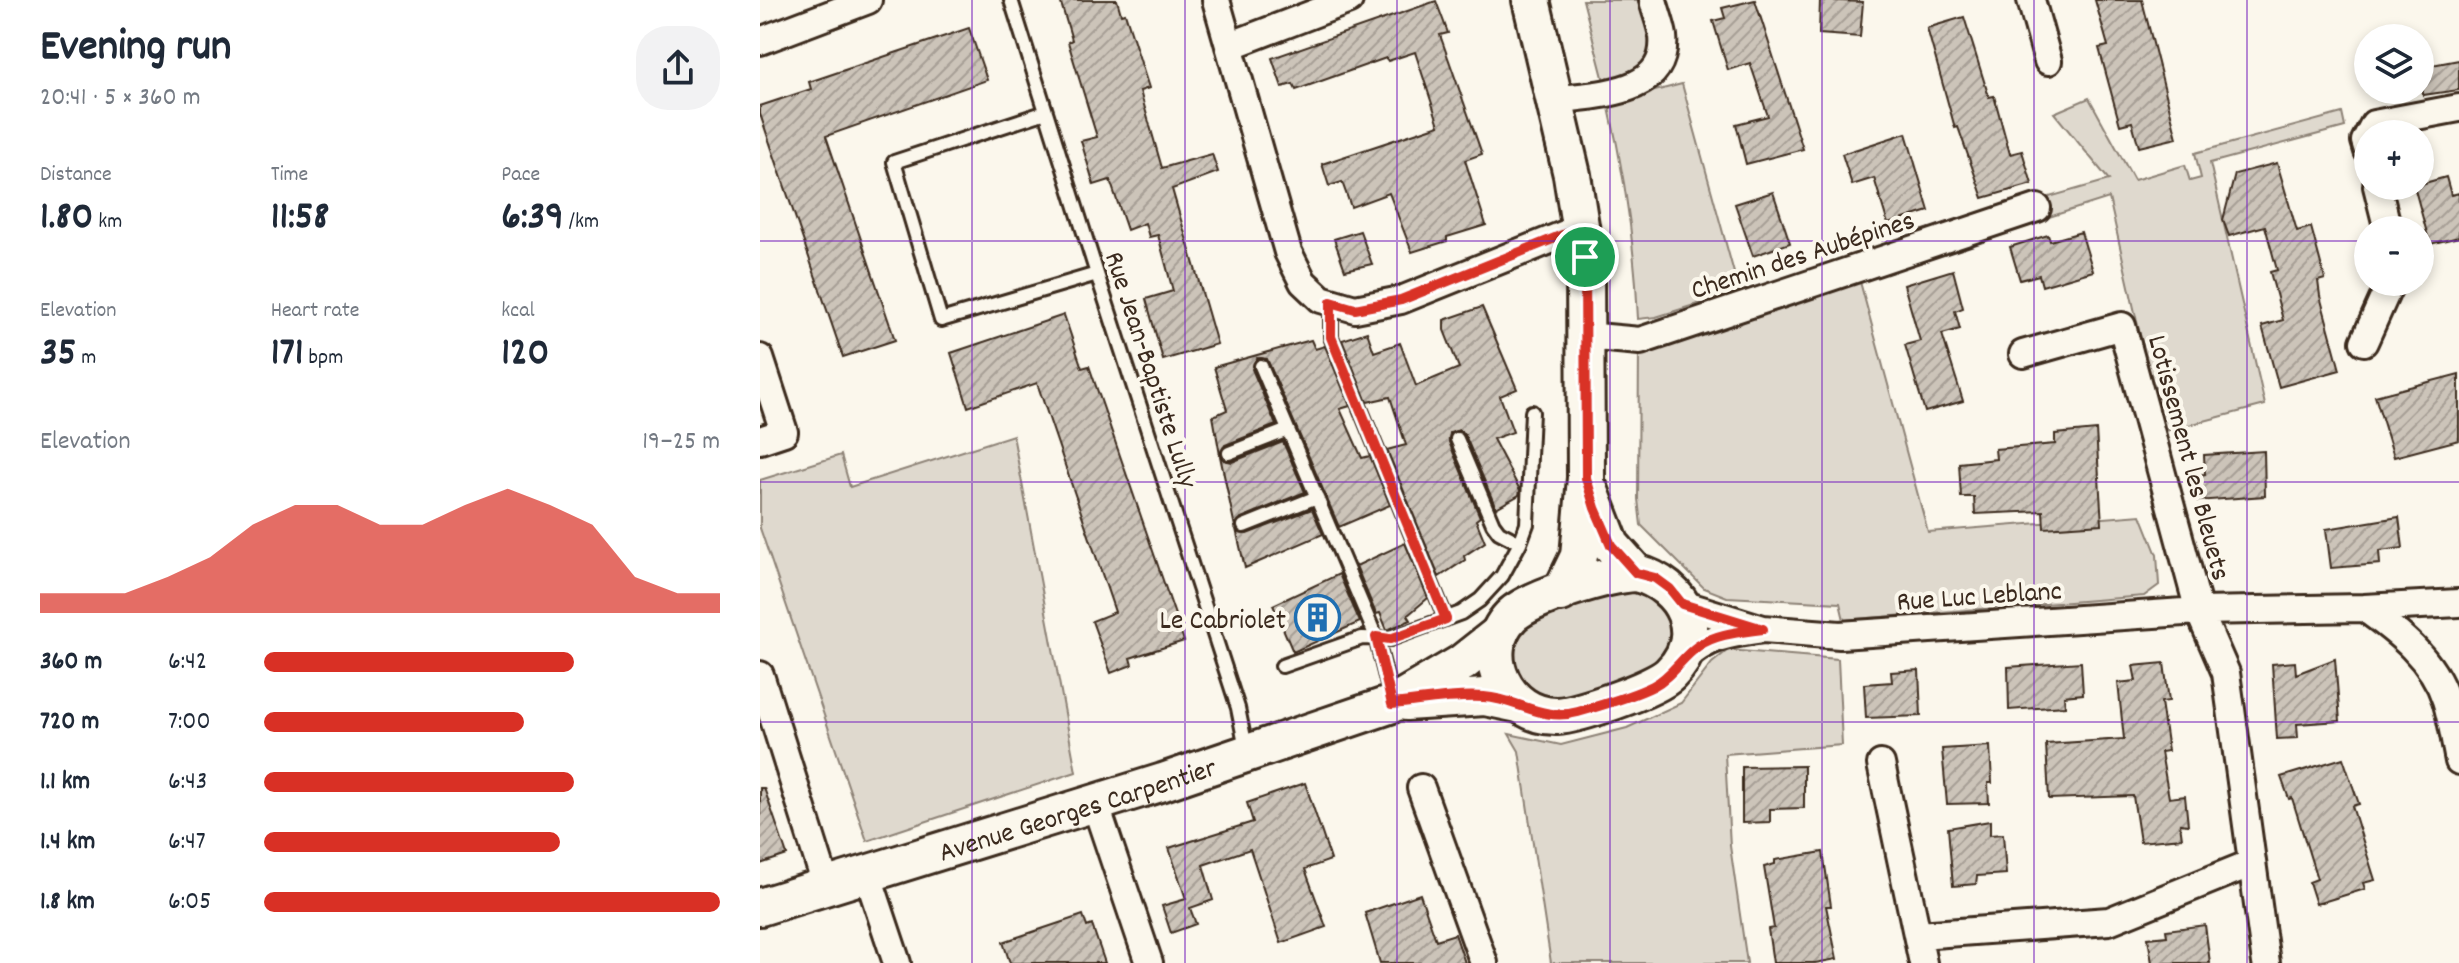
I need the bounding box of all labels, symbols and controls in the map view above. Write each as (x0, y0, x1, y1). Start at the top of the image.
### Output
text: Evening run (40, 18, 231, 81)
map controls (2354, 24, 2434, 296)
button: layers (2354, 24, 2434, 104)
button: share (636, 26, 720, 110)
text: 20:41 · 5 × 360 m (40, 80, 201, 117)
button: + (2354, 120, 2434, 200)
text: Distance (40, 160, 112, 191)
text: Time (271, 160, 308, 191)
text: Pace (501, 160, 540, 191)
text: 1.80 (40, 191, 93, 248)
text: 11:58 (271, 191, 329, 248)
text: 6:39 (501, 191, 564, 248)
street label: Chemin des Aubépines (1687, 203, 1921, 313)
text: km (93, 207, 122, 238)
text: /km (564, 207, 599, 238)
button: − (2354, 216, 2434, 296)
pin (1551, 223, 1619, 291)
icon: arrive (1563, 235, 1607, 279)
street label: Rue Jean-Baptiste Lully (1091, 247, 1206, 495)
text: Elevation (40, 296, 117, 327)
text: Heart rate (271, 296, 360, 327)
text: kcal (501, 296, 535, 327)
text: 35 (40, 327, 76, 384)
text: 171 (271, 327, 304, 384)
text: 120 (501, 327, 549, 384)
street label: Lotissement les Bleuets (2134, 331, 2238, 585)
text: m (76, 343, 96, 374)
text: bpm (304, 343, 343, 374)
text: Elevation (40, 424, 130, 461)
text: 19–25 m (642, 424, 720, 461)
street label: Rue Luc Leblanc (1895, 573, 2063, 625)
building icon: Le Cabriolet (1293, 594, 1341, 642)
place label: Le Cabriolet (1159, 603, 1286, 643)
text: 360 m (40, 644, 102, 681)
text: 6:42 (168, 644, 207, 681)
text: 720 m (40, 704, 99, 741)
text: 7:00 (168, 704, 211, 741)
street label: Avenue Georges Carpentier (935, 750, 1223, 875)
text: 1.1 km (40, 764, 90, 801)
text: 6:43 (168, 764, 207, 801)
text: 1.4 km (40, 824, 95, 861)
text: 6:47 (168, 824, 206, 861)
text: 1.8 km (40, 884, 95, 921)
text: 6:05 (168, 884, 211, 921)

